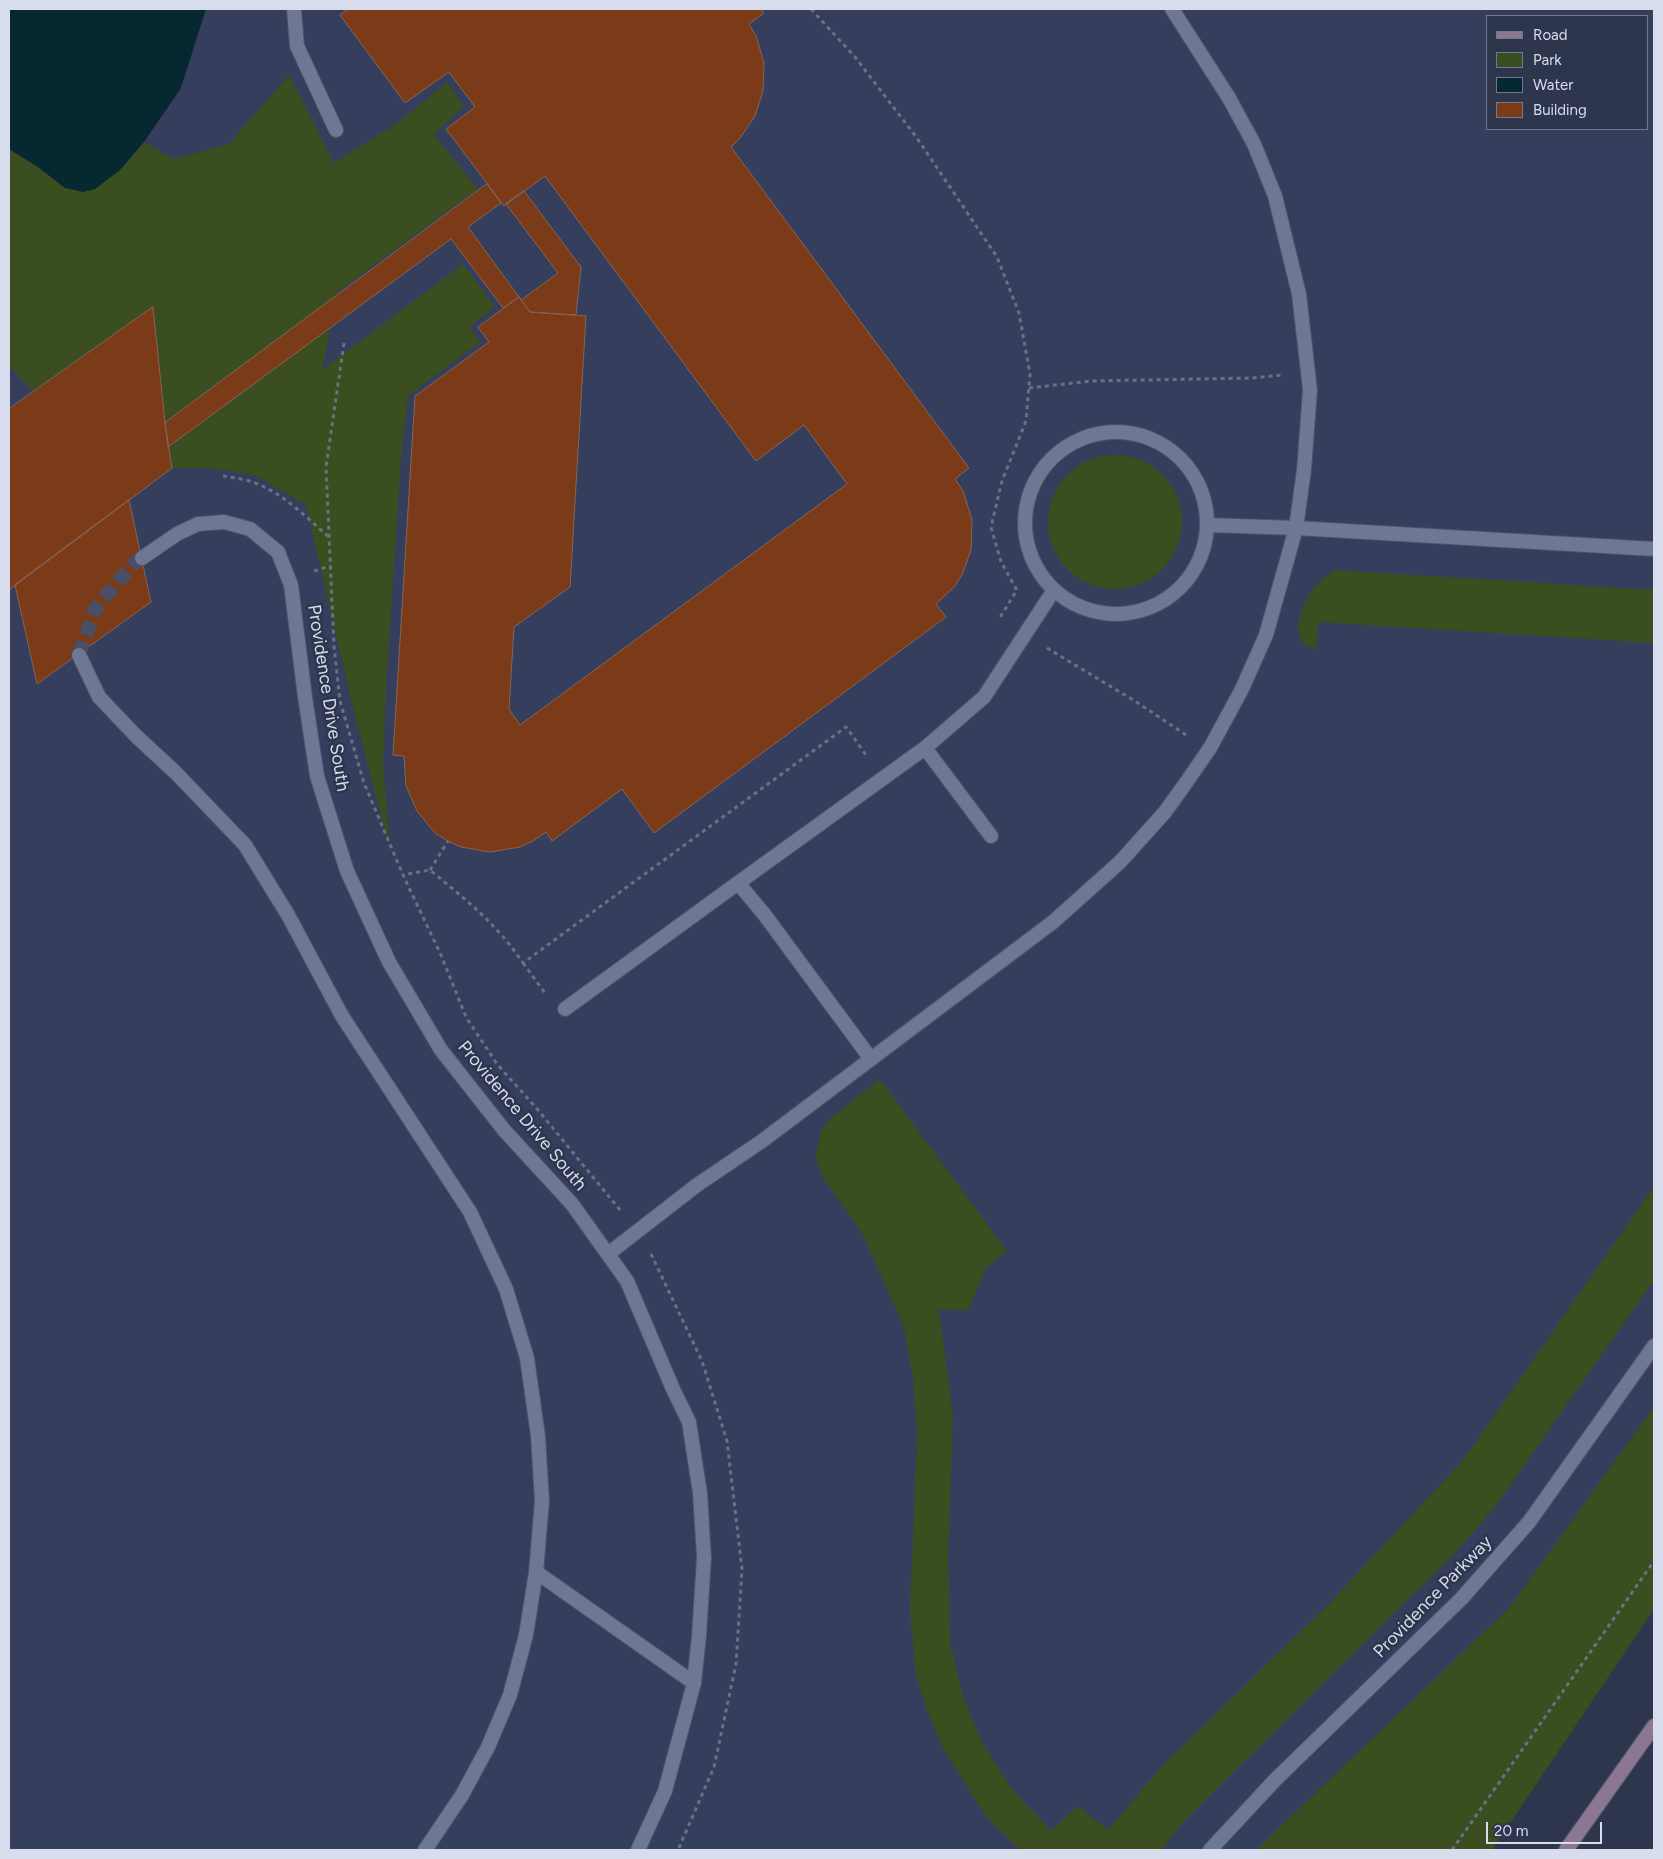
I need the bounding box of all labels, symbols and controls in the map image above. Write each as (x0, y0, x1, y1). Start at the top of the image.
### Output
legend (1486, 15, 1648, 130)
text: Road (1533, 26, 1568, 44)
text: Park (1533, 51, 1562, 69)
text: Water (1533, 76, 1573, 94)
text: Building (1533, 101, 1587, 119)
street label: Providence Drive South (303, 603, 353, 793)
street label: Providence Drive South (453, 1037, 591, 1195)
street label: Providence Parkway (1369, 1532, 1497, 1662)
scale bar (1488, 1812, 1604, 1844)
text: 20 m (1494, 1822, 1528, 1840)

